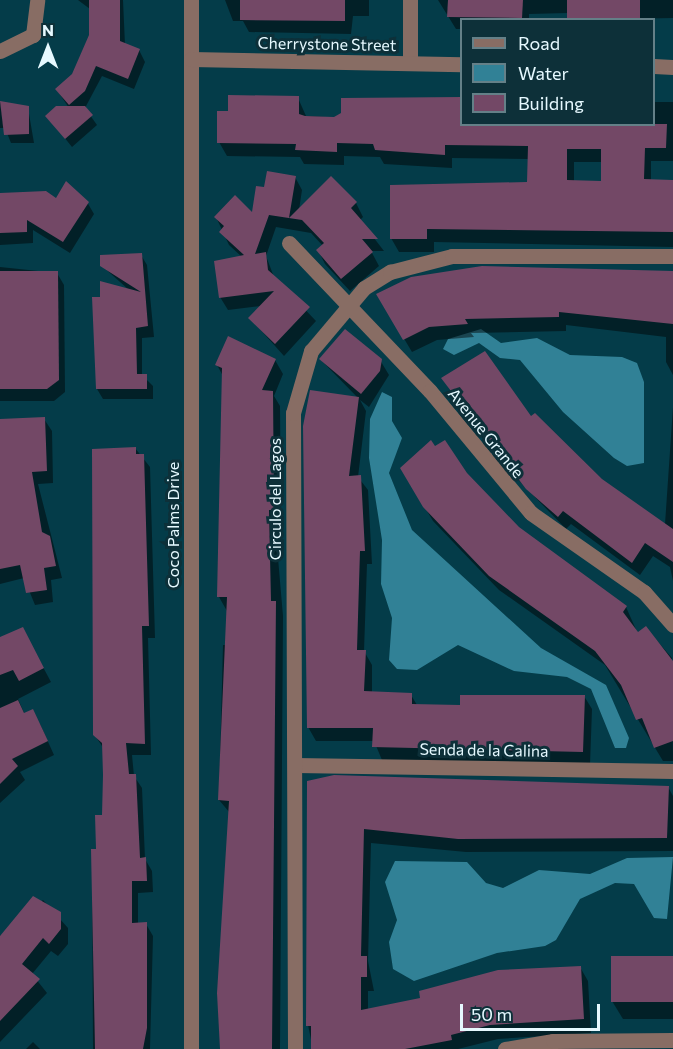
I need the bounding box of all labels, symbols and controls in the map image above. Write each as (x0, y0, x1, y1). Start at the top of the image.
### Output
north arrow (18, 18, 78, 78)
legend (460, 18, 655, 126)
text: N (42, 20, 54, 39)
text: Road (518, 32, 560, 54)
street label: Cherrystone Street (258, 33, 396, 55)
text: Water (518, 62, 569, 84)
text: Building (518, 92, 584, 114)
street label: Avenue Grande (444, 384, 528, 482)
street label: Circulo del Lagos (265, 438, 285, 560)
street label: Coco Palms Drive (163, 462, 183, 588)
street label: Senda de la Calina (419, 739, 549, 761)
scale bar (463, 992, 602, 1030)
text: 50 m (471, 1003, 512, 1025)

